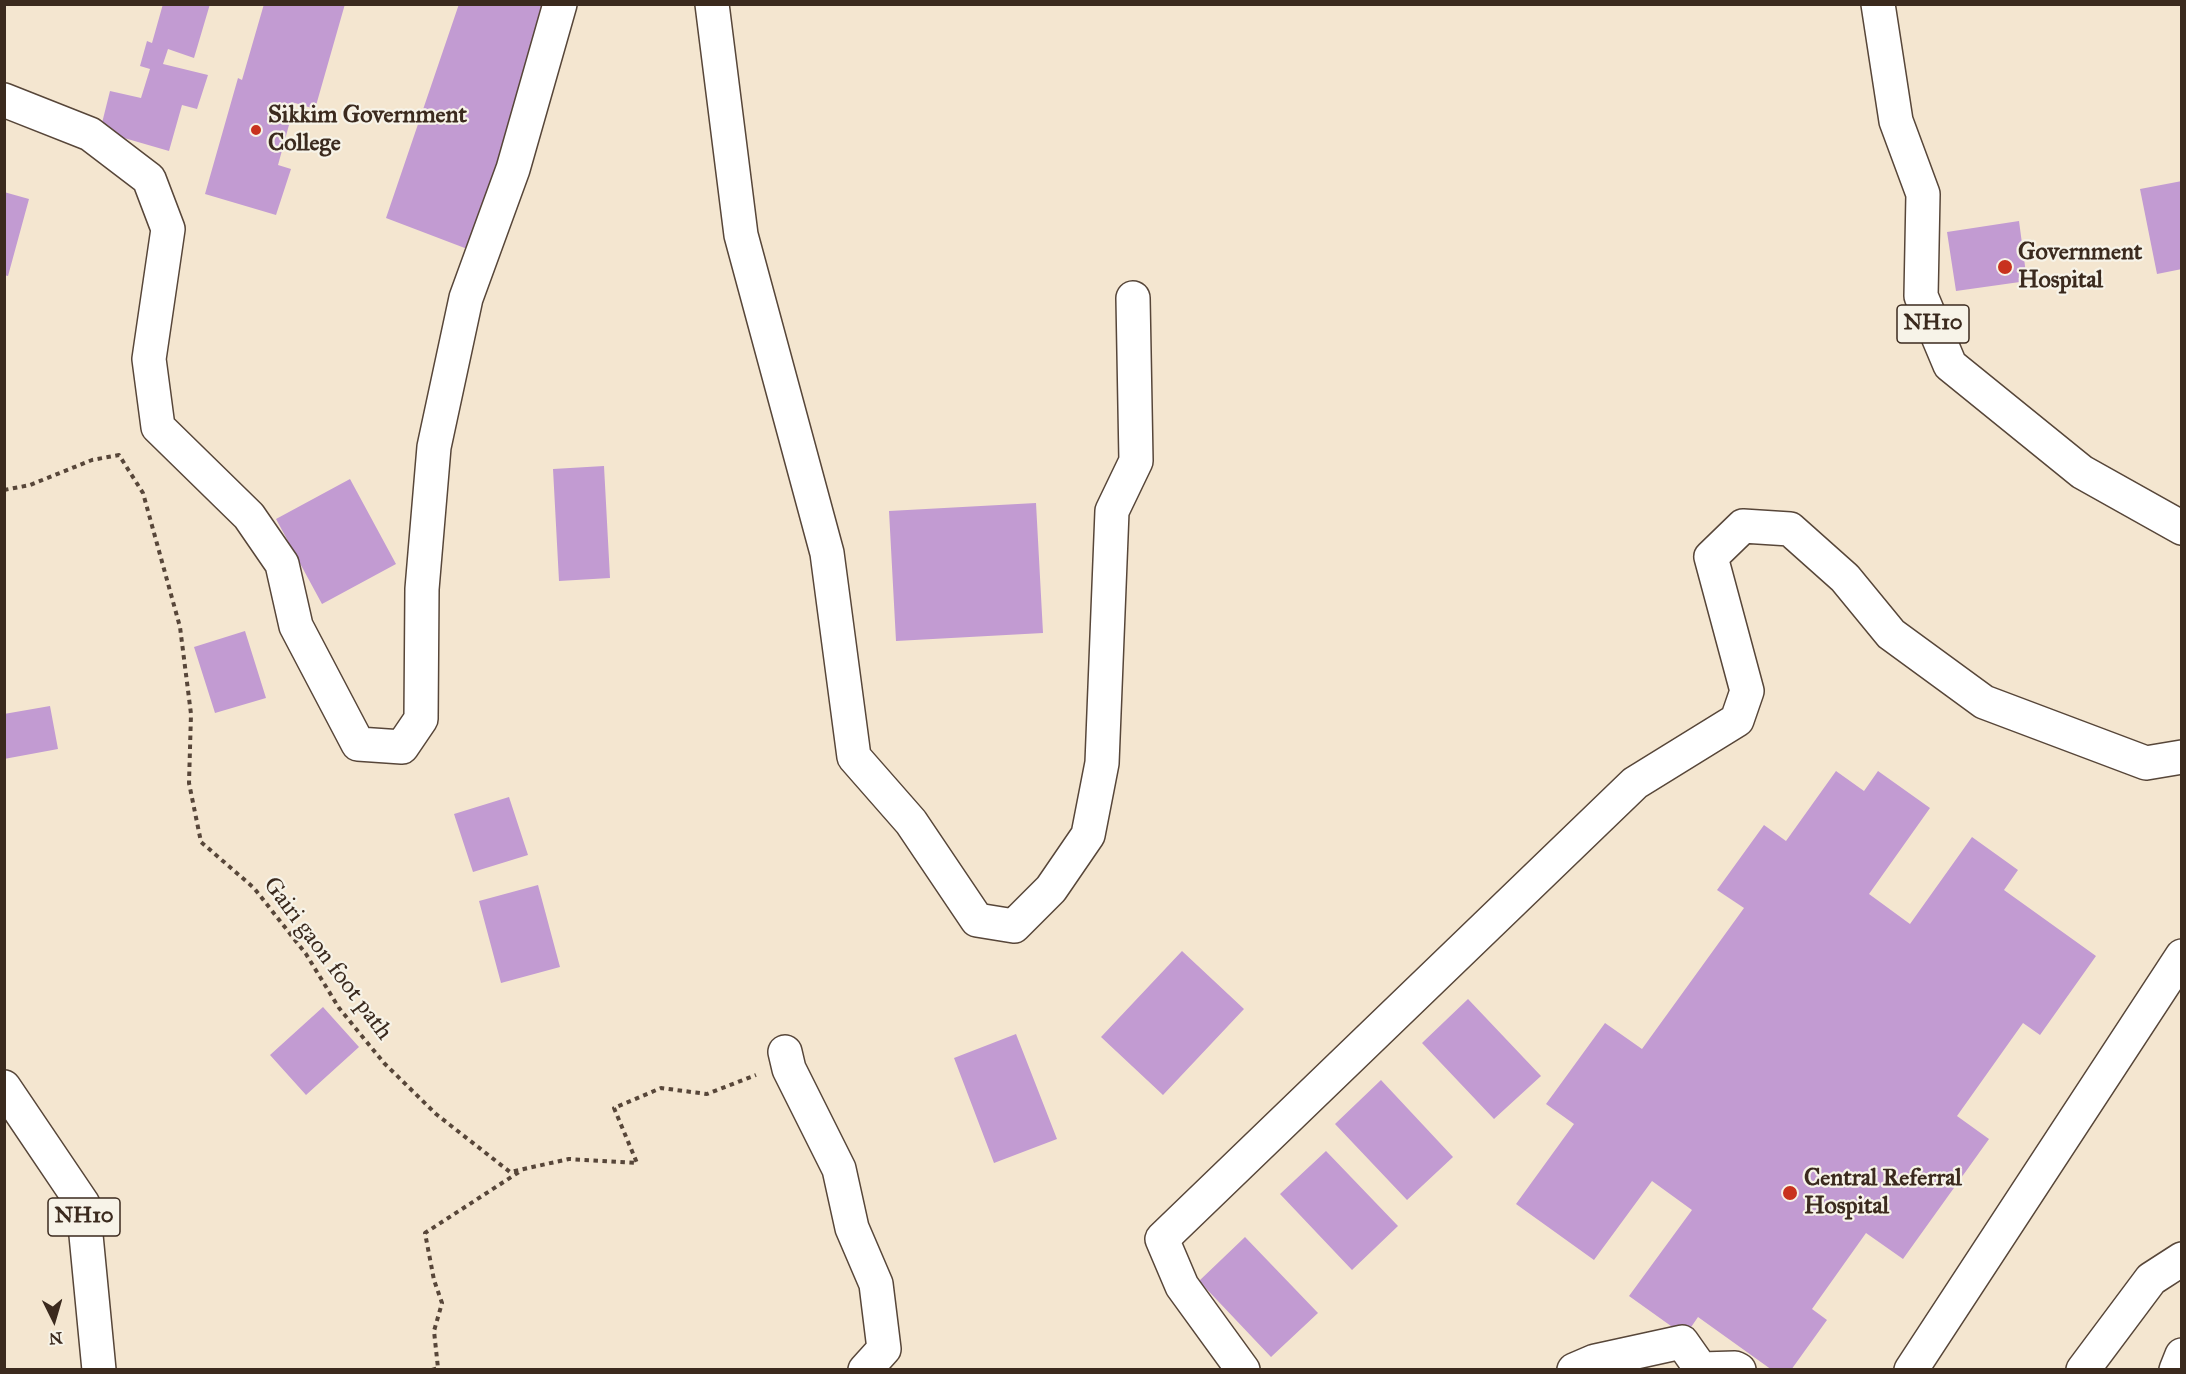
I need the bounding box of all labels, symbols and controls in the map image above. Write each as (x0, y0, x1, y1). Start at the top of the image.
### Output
place label: Sikkim Government College (268, 102, 467, 158)
marker: Sikkim Government College (249, 123, 263, 137)
place label: Government Hospital (2018, 239, 2142, 295)
marker: Government Hospital (1996, 258, 2014, 276)
road number: NH10 (1897, 305, 1969, 343)
street label: Gairi gaon foot path (256, 872, 398, 1046)
place label: Central Referral Hospital (1804, 1165, 1962, 1221)
marker: Central Referral Hospital (1781, 1184, 1799, 1202)
road number: NH10 (48, 1198, 120, 1236)
north arrow (24, 1290, 84, 1350)
text: N (48, 1328, 63, 1348)

